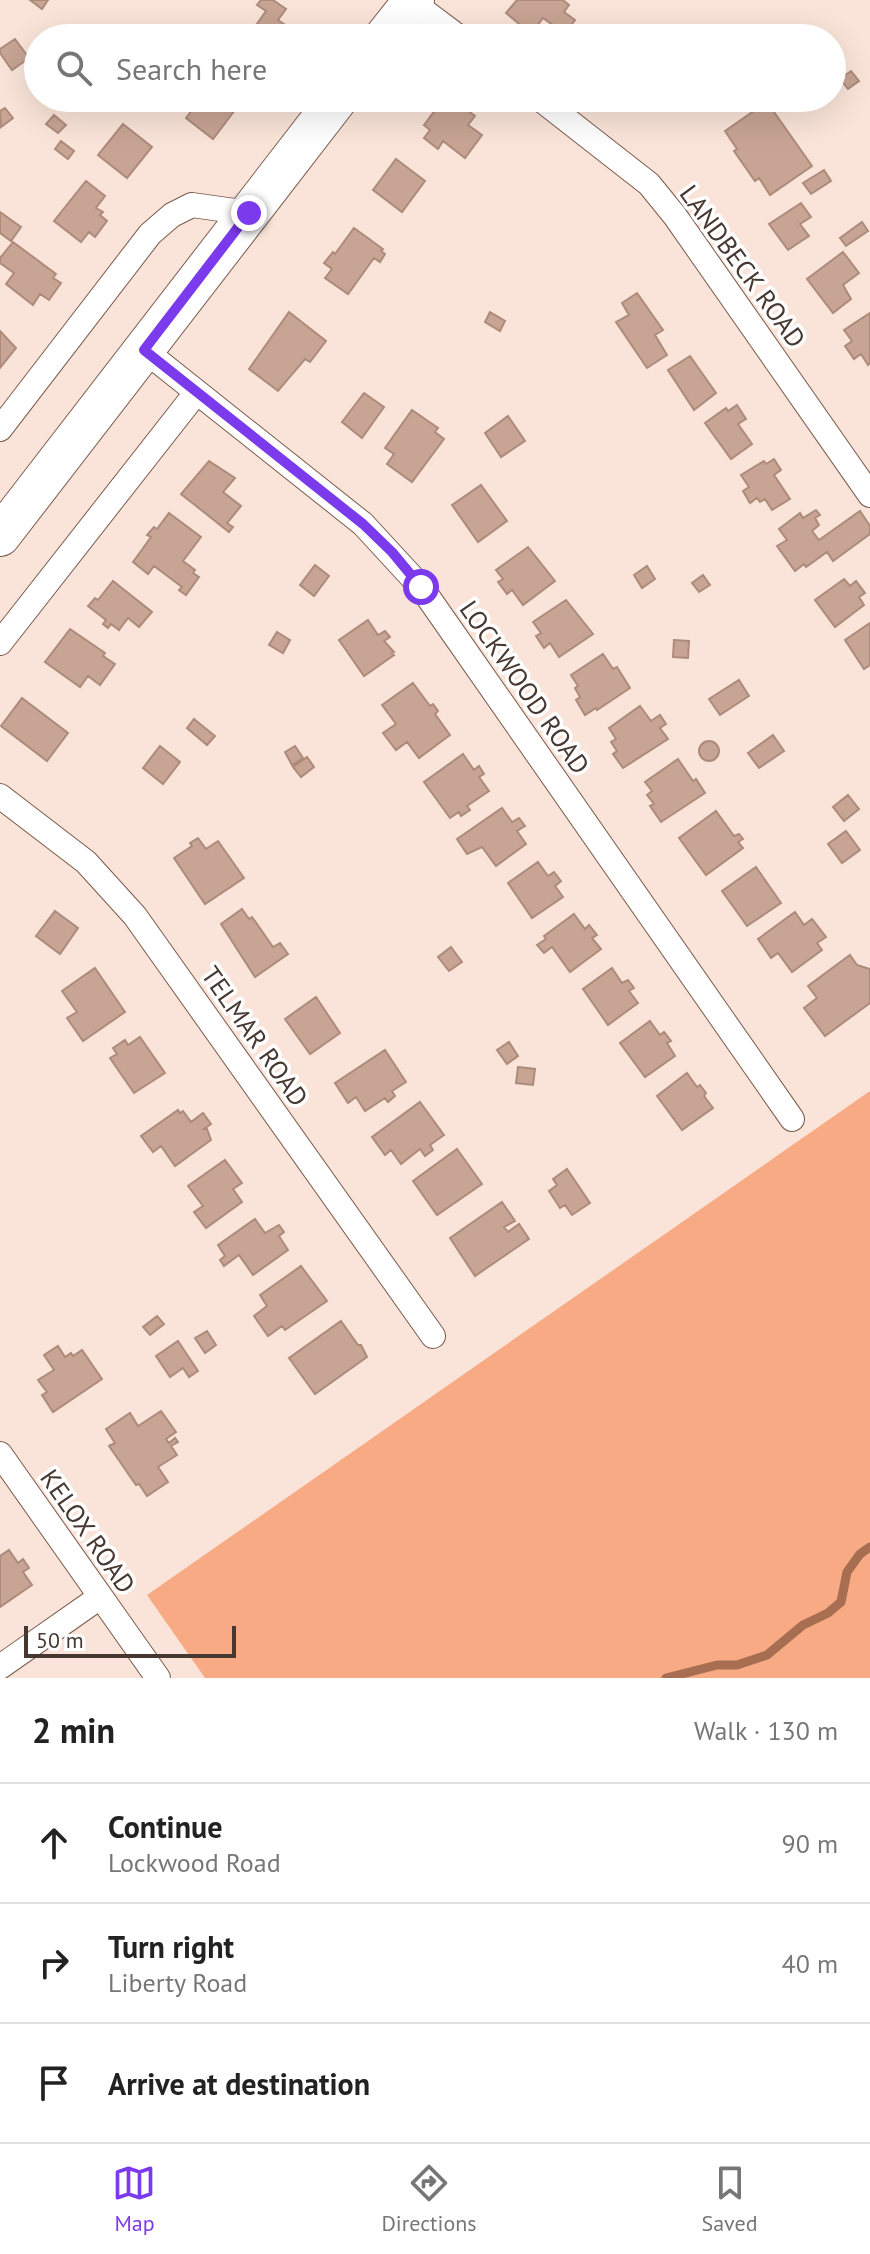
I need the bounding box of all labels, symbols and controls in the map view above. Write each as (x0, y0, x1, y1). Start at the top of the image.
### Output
search box (24, 24, 846, 112)
icon: search (52, 46, 96, 90)
text: Search here (116, 49, 267, 88)
street label: LANDBECK ROAD (673, 178, 813, 354)
route end (231, 195, 267, 231)
route start (403, 569, 439, 605)
street label: LOCKWOOD ROAD (453, 594, 597, 780)
street label: TELMAR ROAD (195, 959, 315, 1113)
street label: KELOX ROAD (33, 1463, 143, 1599)
scale bar (24, 1622, 236, 1658)
text: 50 m (36, 1626, 84, 1654)
text: 2 min (32, 1708, 115, 1752)
text: Walk · 130 m (694, 1714, 838, 1747)
text: Continue (108, 1807, 222, 1846)
icon: ahead (32, 1821, 76, 1865)
text: 90 m (782, 1827, 838, 1860)
text: Lockwood Road (108, 1846, 281, 1879)
text: Turn right (108, 1927, 234, 1966)
icon: right (32, 1941, 76, 1985)
text: 40 m (782, 1947, 838, 1980)
text: Liberty Road (108, 1966, 247, 1999)
icon: arrive (32, 2061, 76, 2105)
text: Arrive at destination (108, 2064, 370, 2103)
tab: Map (112, 2161, 156, 2237)
tab: Directions (381, 2161, 477, 2237)
tab: Saved (702, 2161, 757, 2237)

